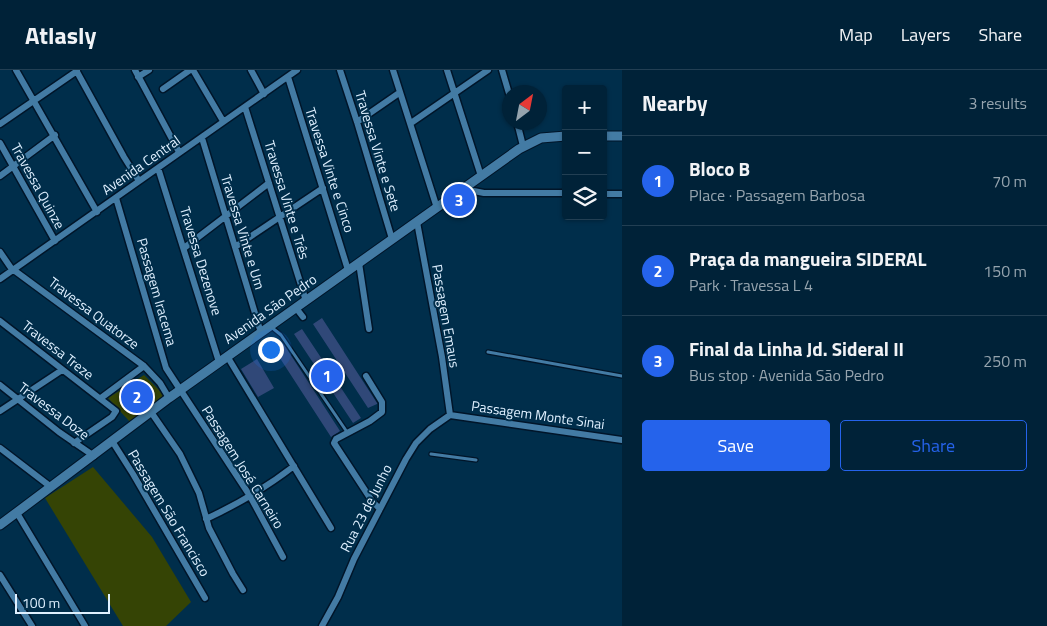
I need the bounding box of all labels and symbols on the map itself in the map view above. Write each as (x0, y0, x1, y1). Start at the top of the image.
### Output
north arrow (502, 85, 547, 130)
street label: Travessa Vinte e Sete (350, 88, 407, 214)
street label: Travessa Vinte e Cinco (300, 105, 361, 235)
street label: Avenida Central (97, 130, 184, 200)
street label: Travessa Vinte e Três (259, 138, 316, 262)
street label: Travessa Quinze (6, 139, 71, 233)
street label: Travessa Vinte e Um (216, 172, 271, 292)
pin: 3 (443, 181, 475, 219)
street label: Travessa Dezenove (175, 204, 228, 318)
street label: Passagem Iracema (132, 235, 183, 348)
street label: Passagem Emaus (427, 263, 466, 369)
street label: Avenida São Pedro (219, 269, 321, 349)
street label: Travessa Quatorze (44, 271, 144, 354)
street label: Travessa Treze (18, 315, 99, 384)
your location (258, 337, 284, 363)
pin: 1 (311, 357, 343, 395)
street label: Travessa Doze (14, 377, 94, 444)
pin: 2 (121, 378, 153, 416)
street label: Passagem Monte Sinai (470, 395, 606, 434)
street label: Passagem José Carneiro (197, 401, 290, 532)
street label: Passagem São Francisco (123, 445, 216, 580)
street label: Rua 23 de Junho (334, 460, 397, 555)
scale bar (15, 591, 110, 614)

